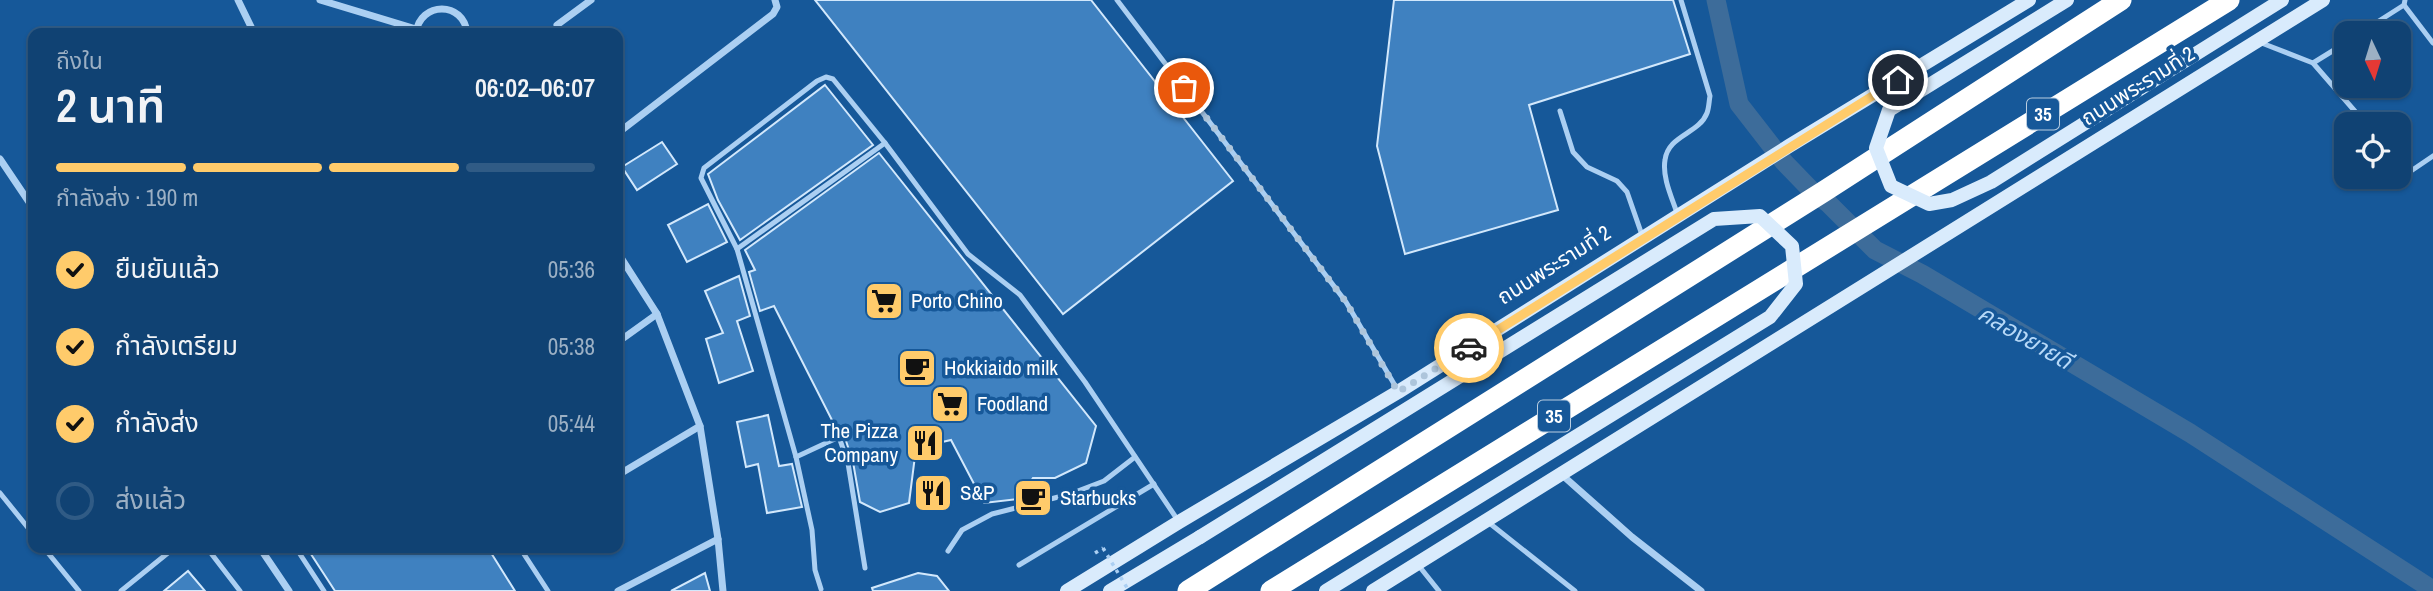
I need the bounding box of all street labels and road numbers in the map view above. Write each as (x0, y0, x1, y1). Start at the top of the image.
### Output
street label: ถนนพระรามที่ 2 (2075, 39, 2200, 132)
road number: 35 (2027, 98, 2059, 130)
street label: ถนนพระรามที่ 2 (1491, 218, 1616, 311)
road number: 35 (1538, 400, 1570, 432)

